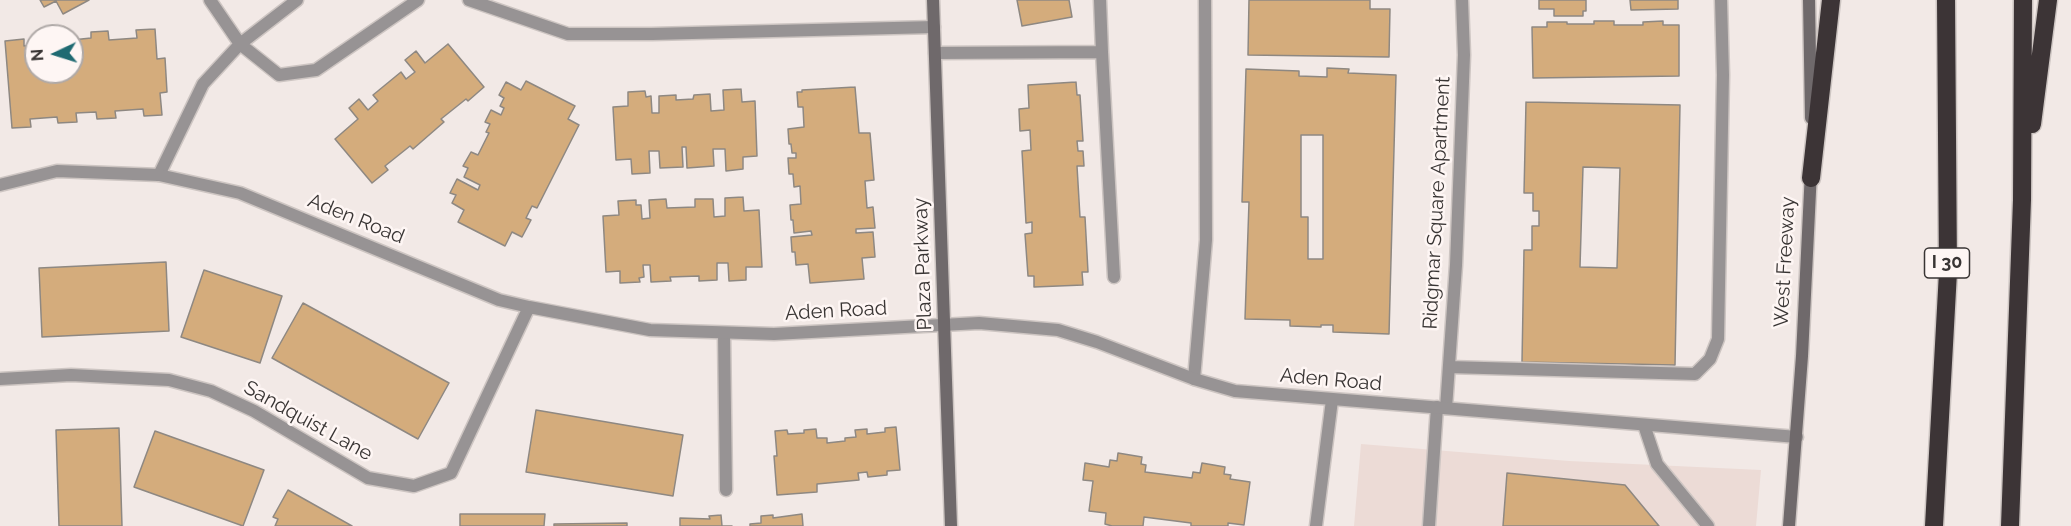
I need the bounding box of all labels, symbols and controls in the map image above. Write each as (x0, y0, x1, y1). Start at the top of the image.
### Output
north arrow (24, 24, 84, 84)
text: N (28, 48, 47, 62)
street label: Ridgmar Square Apartment (1418, 76, 1456, 330)
street label: Aden Road (304, 189, 408, 249)
street label: West Freeway (1770, 196, 1800, 328)
street label: Plaza Parkway (909, 197, 937, 331)
road number: I 30 (1924, 248, 1970, 278)
street label: Aden Road (784, 296, 888, 326)
street label: Aden Road (1279, 364, 1383, 396)
street label: Sandquist Lane (240, 376, 376, 466)

